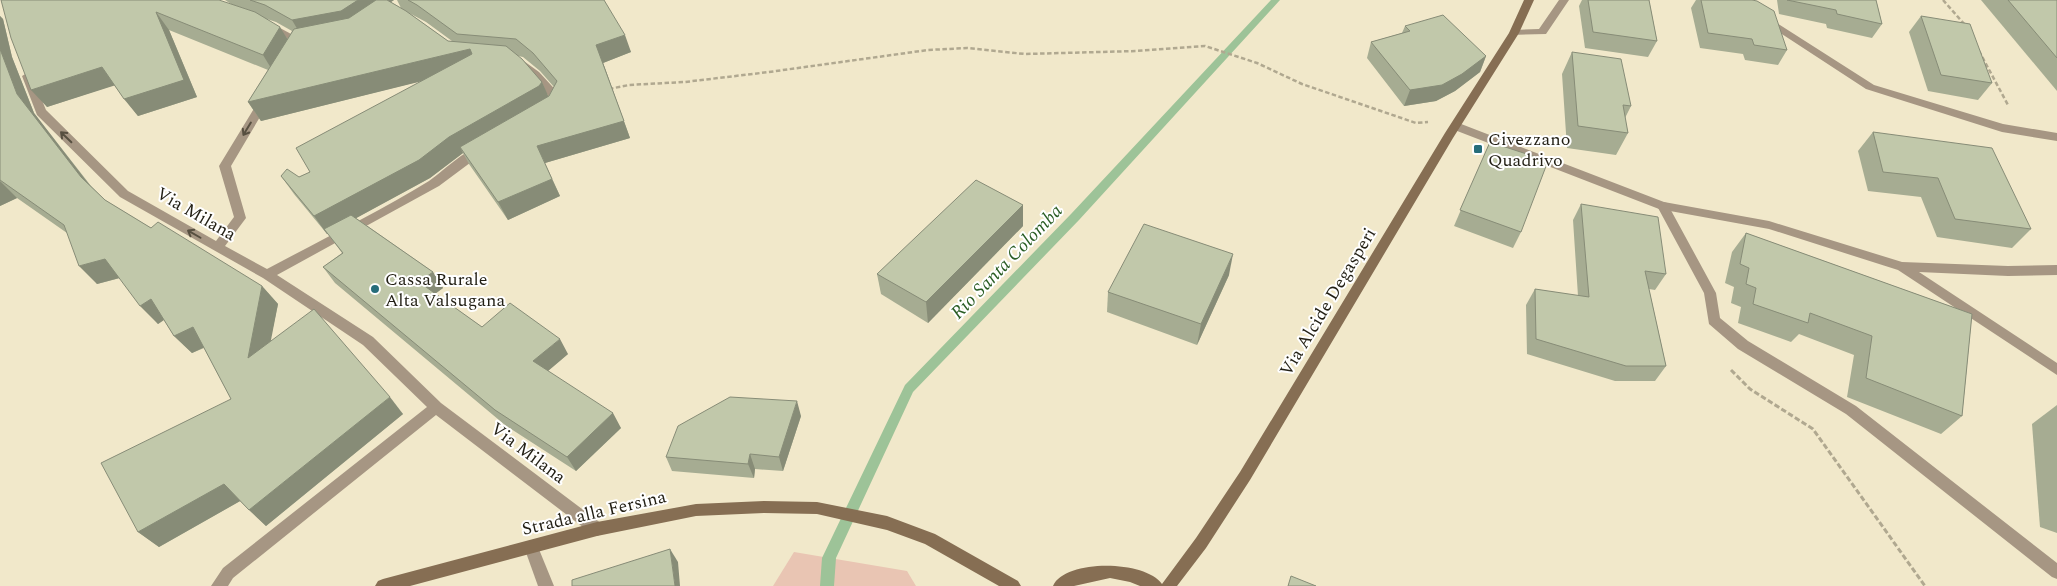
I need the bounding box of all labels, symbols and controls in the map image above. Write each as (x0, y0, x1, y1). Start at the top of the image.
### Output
one-way arrow (242, 122, 252, 136)
place label: Civezzano Quadrivo (1488, 126, 1570, 174)
one-way arrow (60, 131, 72, 143)
marker: Civezzano Quadrivo (1472, 143, 1484, 155)
street label: Via Milana (151, 180, 241, 248)
water label: Rio Santa Colomba (944, 197, 1070, 326)
street label: Via Alcide Degasperi (1273, 223, 1383, 381)
one-way arrow (187, 229, 202, 239)
place label: Cassa Rurale Alta Valsugana (385, 266, 505, 314)
marker: Cassa Rurale Alta Valsugana (369, 283, 381, 295)
street label: Via Milana (485, 416, 572, 491)
street label: Strada alla Fersina (519, 483, 669, 543)

